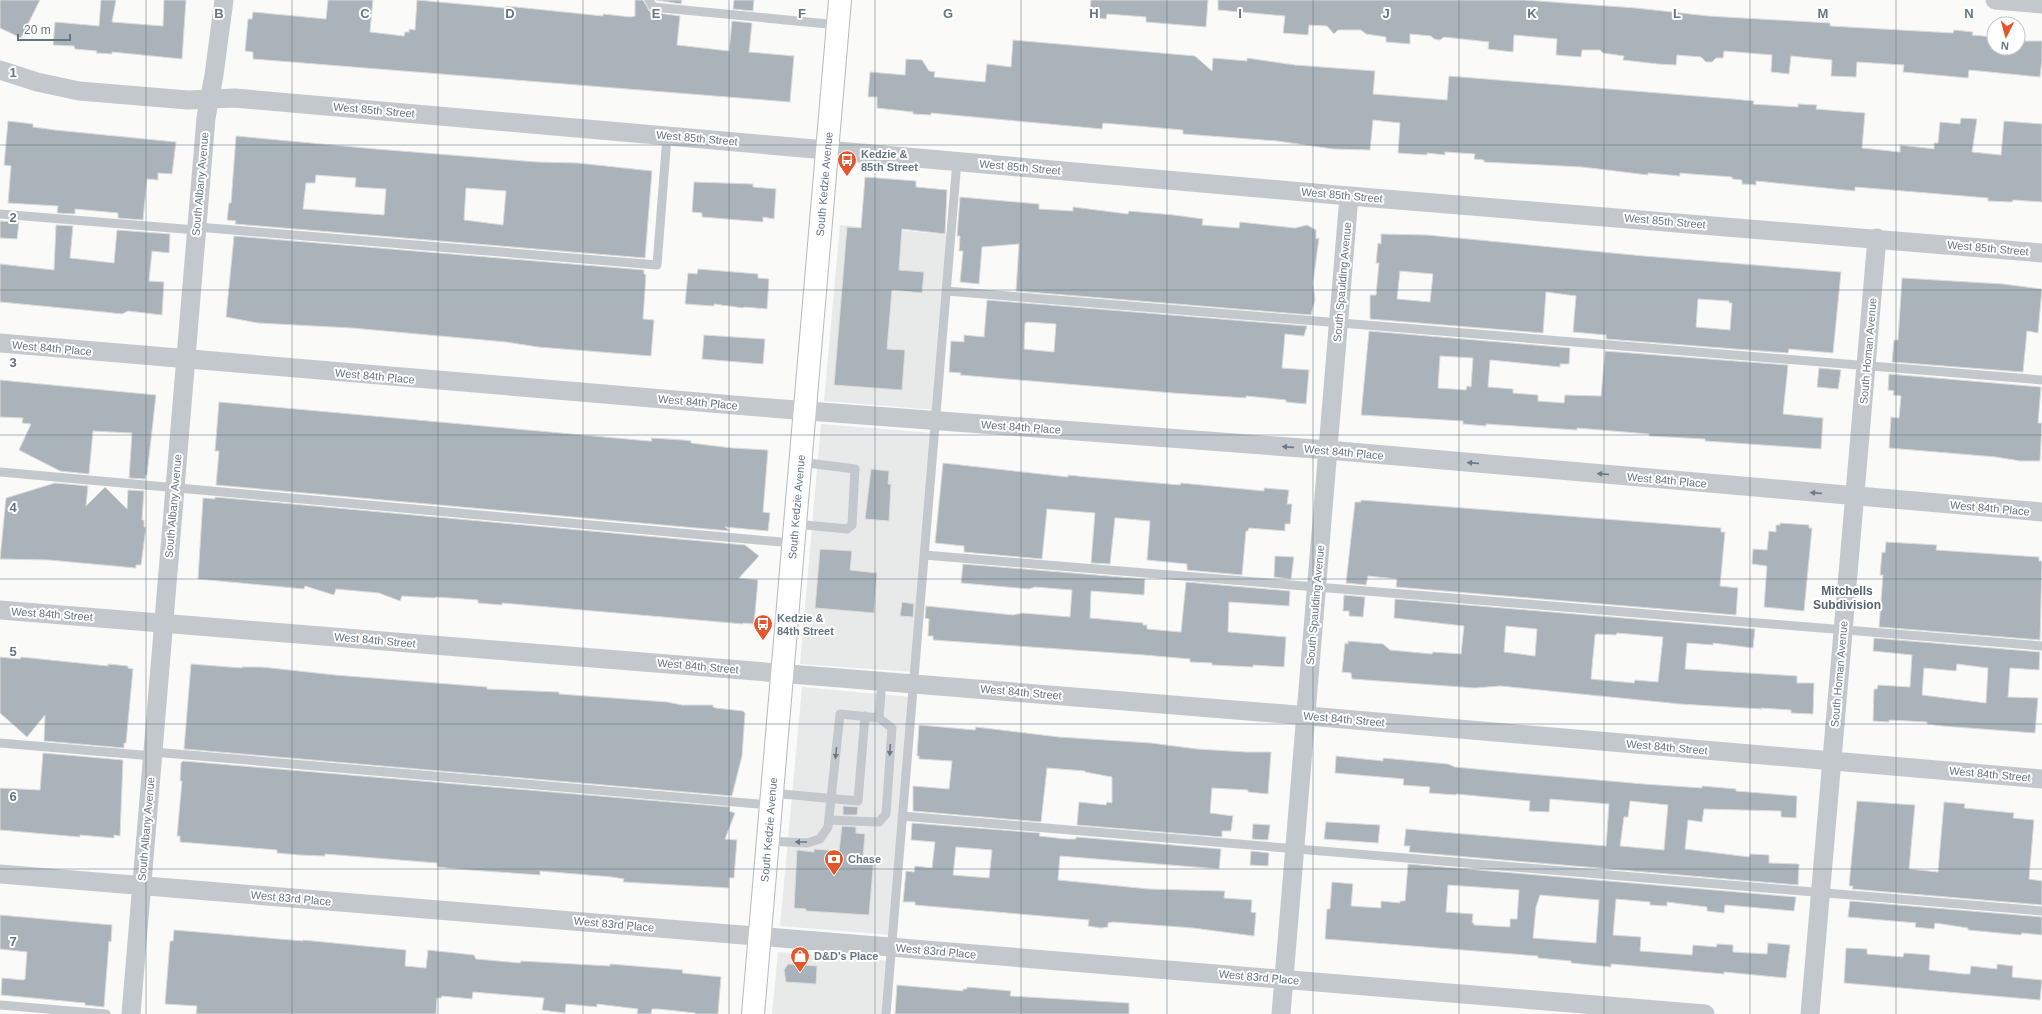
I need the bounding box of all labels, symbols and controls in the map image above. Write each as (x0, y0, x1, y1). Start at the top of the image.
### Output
text: B (214, 6, 224, 21)
text: C (360, 6, 370, 21)
text: D (505, 6, 515, 21)
text: E (652, 6, 661, 21)
text: F (798, 6, 806, 21)
text: G (943, 6, 953, 21)
text: H (1089, 6, 1099, 21)
text: I (1238, 6, 1242, 21)
text: J (1382, 6, 1390, 21)
text: K (1527, 6, 1537, 21)
text: L (1673, 6, 1681, 21)
text: M (1818, 6, 1828, 21)
text: N (1964, 6, 1974, 21)
scale bar (18, 16, 70, 42)
north arrow (1986, 16, 2026, 56)
text: 20 m (24, 23, 51, 37)
text: N (2000, 40, 2010, 52)
text: 1 (9, 65, 17, 80)
street label: West 85th Street (333, 100, 415, 120)
street label: West 85th Street (656, 128, 738, 148)
street label: South Albany Avenue (189, 131, 211, 237)
street label: South Kedzie Avenue (814, 131, 835, 237)
place label: Kedzie & 85th Street (861, 148, 918, 173)
bus stop icon: Kedzie & 85th Street (836, 149, 858, 177)
street label: West 85th Street (979, 157, 1061, 177)
street label: West 85th Street (1301, 185, 1383, 205)
text: 2 (9, 210, 17, 225)
street label: West 85th Street (1624, 211, 1706, 231)
street label: South Spaulding Avenue (1331, 222, 1353, 342)
street label: West 85th Street (1947, 238, 2029, 258)
street label: South Homan Avenue (1857, 297, 1879, 405)
street label: West 84th Place (12, 339, 92, 357)
text: 3 (9, 355, 17, 370)
street label: West 84th Place (335, 367, 415, 385)
street label: West 84th Place (658, 393, 738, 411)
street label: West 84th Place (981, 418, 1061, 436)
street label: West 84th Place (1304, 443, 1384, 461)
one-way arrow (1282, 444, 1294, 451)
street label: South Albany Avenue (162, 453, 184, 559)
street label: South Kedzie Avenue (786, 454, 807, 560)
one-way arrow (1467, 460, 1479, 467)
one-way arrow (1597, 471, 1609, 478)
street label: West 84th Place (1627, 471, 1707, 489)
one-way arrow (1810, 490, 1822, 496)
street label: West 84th Place (1950, 499, 2030, 517)
text: 4 (9, 500, 17, 515)
street label: South Spaulding Avenue (1304, 545, 1326, 665)
district label: Mitchells Subdivision (1813, 584, 1881, 612)
street label: West 84th Street (11, 605, 93, 623)
place label: Kedzie & 84th Street (777, 612, 834, 637)
bus stop icon: Kedzie & 84th Street (752, 613, 774, 641)
street label: South Homan Avenue (1828, 620, 1850, 728)
street label: West 84th Street (334, 630, 416, 650)
text: 5 (9, 644, 17, 659)
street label: West 84th Street (657, 656, 739, 676)
street label: West 84th Street (980, 682, 1062, 702)
street label: West 84th Street (1303, 709, 1385, 729)
street label: West 84th Street (1626, 737, 1708, 757)
one-way arrow (887, 744, 894, 756)
one-way arrow (833, 747, 839, 759)
street label: West 84th Street (1949, 764, 2031, 784)
street label: South Albany Avenue (135, 776, 157, 882)
street label: South Kedzie Avenue (758, 777, 779, 883)
text: 6 (9, 789, 17, 804)
one-way arrow (794, 839, 807, 845)
bank icon: Chase (823, 848, 845, 876)
place label: Chase (848, 853, 881, 865)
street label: West 83rd Place (250, 889, 332, 907)
street label: West 83rd Place (573, 915, 655, 933)
text: 7 (9, 934, 17, 949)
street label: West 83rd Place (895, 942, 977, 960)
shop icon: D&D’s Place (789, 945, 811, 973)
place label: D&D’s Place (814, 950, 878, 962)
street label: West 83rd Place (1218, 968, 1300, 986)

